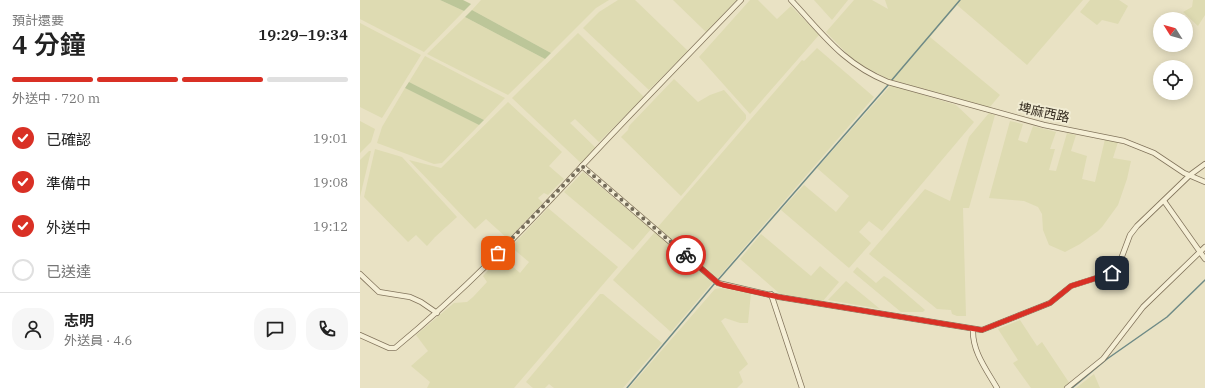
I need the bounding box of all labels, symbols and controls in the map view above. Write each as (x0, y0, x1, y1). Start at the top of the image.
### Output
text: 預計還要 (12, 12, 64, 29)
north arrow (1153, 12, 1193, 52)
map controls (1153, 12, 1193, 100)
text: 19:29–19:34 (258, 25, 348, 44)
text: 4 分鐘 (12, 27, 86, 61)
button: locate (1153, 60, 1193, 100)
text: 外送中 · 720 m (12, 90, 100, 107)
street label: 埤麻西路 (1017, 99, 1071, 126)
icon: check (12, 127, 34, 149)
text: 已確認 (46, 130, 91, 149)
text: 19:01 (313, 130, 348, 147)
icon: check (12, 171, 34, 193)
text: 準備中 (46, 174, 91, 193)
text: 19:08 (313, 174, 348, 191)
icon: check (12, 215, 34, 237)
text: 外送中 (46, 218, 91, 237)
text: 19:12 (313, 218, 348, 235)
courier (666, 235, 706, 275)
pin (481, 236, 515, 270)
icon: bag (487, 242, 509, 264)
icon: bike (675, 244, 697, 266)
pin (1095, 256, 1129, 290)
text: 已送達 (46, 262, 91, 281)
icon: home (1101, 262, 1123, 284)
button: person (12, 308, 54, 350)
button: chat (254, 308, 296, 350)
button: phone (306, 308, 348, 350)
text: 志明 (64, 311, 94, 330)
text: 外送員 · 4.6 (64, 332, 132, 349)

